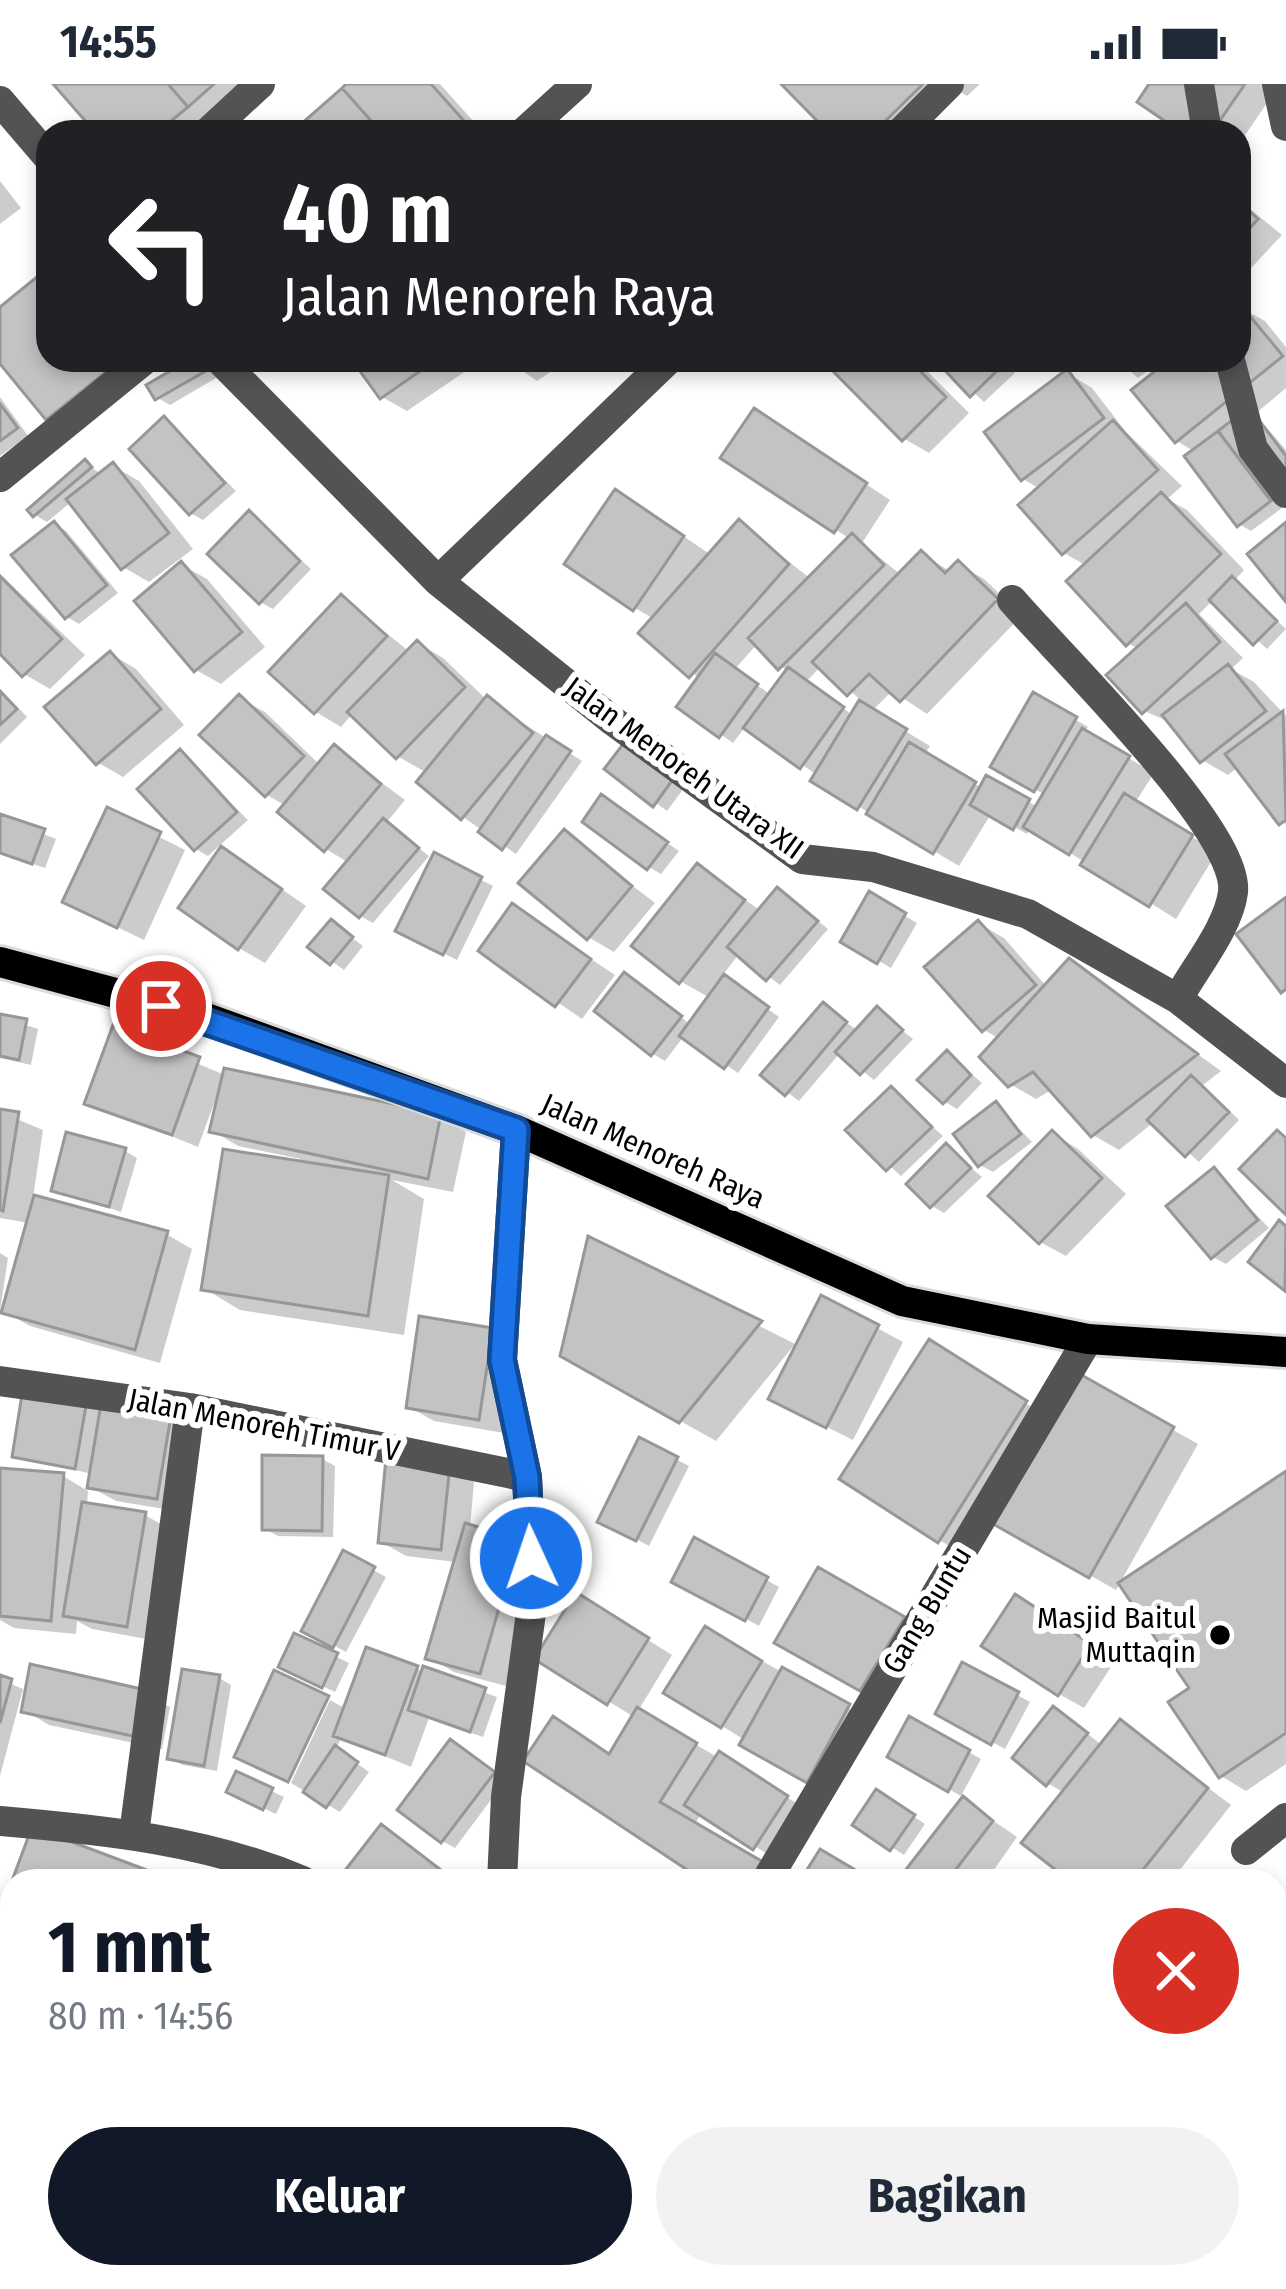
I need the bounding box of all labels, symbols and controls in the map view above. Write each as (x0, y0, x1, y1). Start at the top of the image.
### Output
text: 14:55 (60, 15, 157, 69)
text: 40 m (282, 163, 453, 264)
icon: left (84, 168, 240, 324)
text: Jalan Menoreh Raya (282, 265, 716, 329)
street label: Jalan Menoreh Utara XII (558, 669, 810, 867)
pin (110, 955, 212, 1057)
icon: arrive (128, 973, 194, 1039)
street label: Jalan Menoreh Raya (536, 1086, 770, 1216)
street label: Jalan Menoreh Timur V (125, 1381, 404, 1469)
position arrow (468, 1495, 594, 1621)
street label: Gang Buntu (875, 1540, 979, 1680)
place label: Masjid Baitul Muttaqin (1037, 1600, 1196, 1670)
marker: Masjid Baitul Muttaqin (1207, 1622, 1233, 1648)
text: 1 mnt (48, 1905, 211, 1991)
button: close (1113, 1908, 1239, 2034)
text: 80 m · 14:56 (48, 1993, 233, 2039)
button: Keluar (48, 2127, 632, 2265)
button: Bagikan (656, 2127, 1239, 2265)

